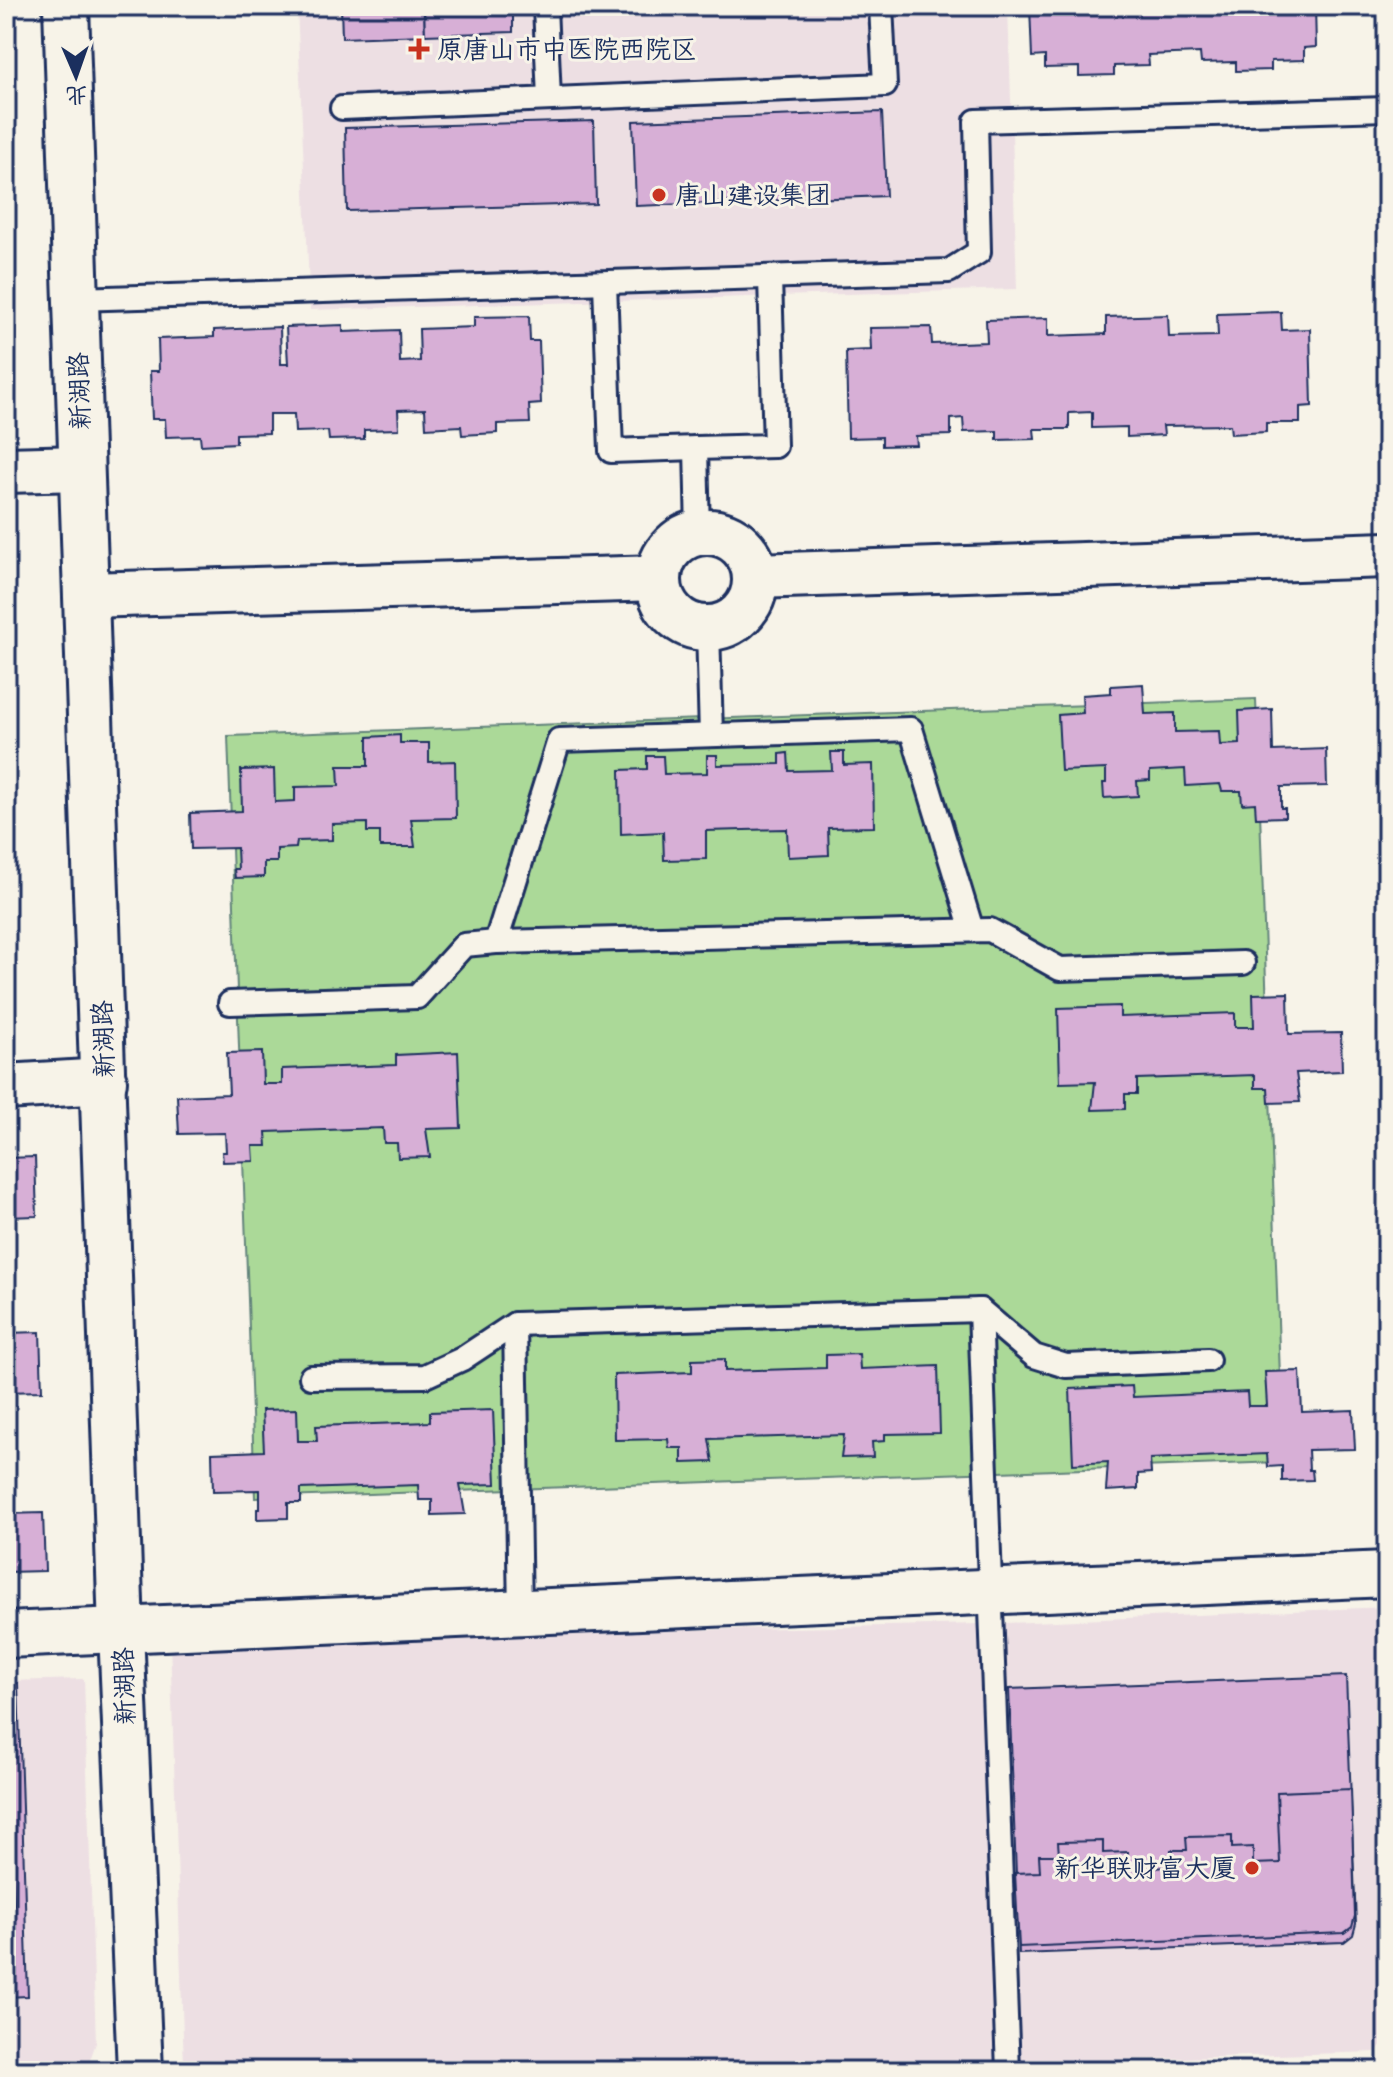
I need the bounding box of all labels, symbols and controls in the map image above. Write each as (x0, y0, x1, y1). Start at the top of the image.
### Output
place label: 原唐山市中医院西院区 (437, 35, 697, 66)
north arrow (36, 36, 116, 116)
marker: 原唐山市中医院西院区 (408, 38, 430, 60)
text: 北 (65, 81, 88, 108)
place label: 唐山建设集团 (675, 181, 831, 212)
marker: 唐山建设集团 (650, 186, 668, 204)
street label: 新湖路 (64, 351, 97, 430)
street label: 新湖路 (88, 999, 121, 1078)
street label: 新湖路 (109, 1646, 142, 1725)
place label: 新华联财富大厦 (1054, 1854, 1236, 1885)
marker: 新华联财富大厦 (1243, 1859, 1261, 1877)

